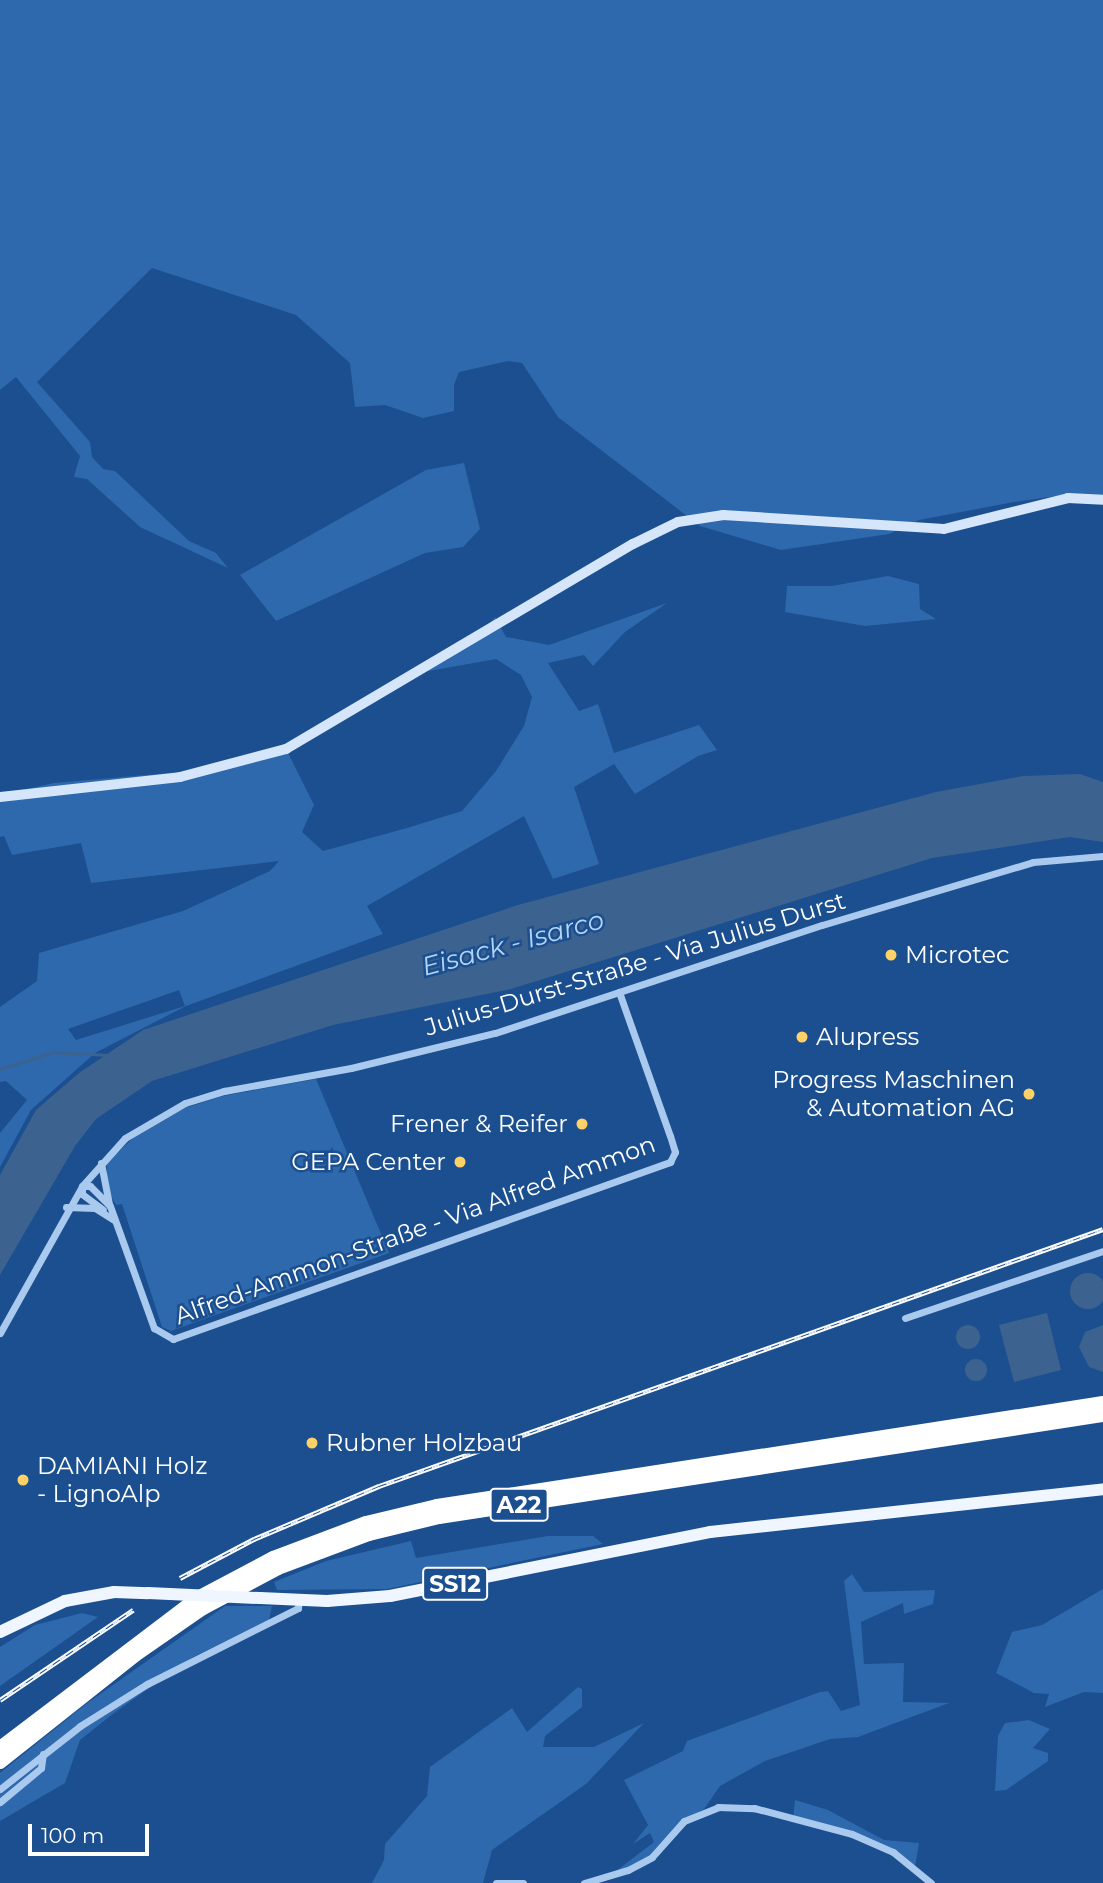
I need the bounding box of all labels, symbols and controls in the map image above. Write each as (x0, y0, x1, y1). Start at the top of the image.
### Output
street label: Julius-Durst-Straße - Via Julius Durst (421, 886, 849, 1042)
water label: Eisack - Isarco (419, 905, 607, 983)
place label: Microtec (905, 941, 1010, 969)
marker: Microtec (883, 947, 899, 963)
place label: Alupress (816, 1023, 919, 1051)
marker: Alupress (794, 1029, 810, 1045)
place label: Progress Maschinen & Automation AG (772, 1066, 1015, 1122)
marker: Progress Maschinen & Automation AG (1021, 1086, 1037, 1102)
place label: Frener & Reifer (390, 1110, 568, 1138)
marker: Frener & Reifer (574, 1116, 590, 1132)
street label: Alfred-Ammon-Straße - Via Alfred Ammon (171, 1129, 659, 1331)
place label: GEPA Center (291, 1148, 446, 1176)
marker: GEPA Center (452, 1154, 468, 1170)
place label: Rubner Holzbau (326, 1429, 522, 1457)
marker: Rubner Holzbau (304, 1435, 320, 1451)
place label: DAMIANI Holz - LignoAlp (37, 1452, 207, 1508)
marker: DAMIANI Holz - LignoAlp (15, 1472, 31, 1488)
road number: A22 (489, 1486, 549, 1524)
road number: SS12 (422, 1564, 488, 1604)
scale bar (32, 1810, 152, 1854)
text: 100 m (41, 1823, 104, 1848)

